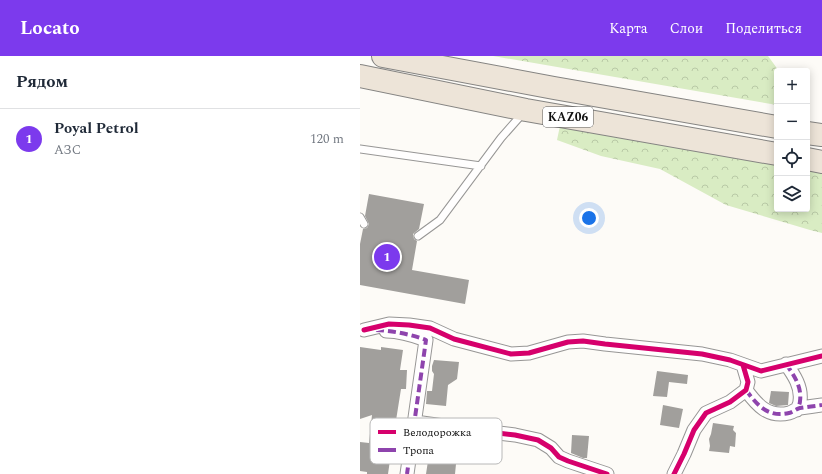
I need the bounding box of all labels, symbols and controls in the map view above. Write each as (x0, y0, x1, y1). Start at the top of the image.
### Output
text: Locato (20, 14, 80, 43)
text: Карта (609, 18, 648, 39)
text: Слои (670, 18, 703, 39)
text: Поделиться (725, 18, 802, 39)
map controls (774, 68, 810, 212)
button: + (774, 68, 810, 104)
text: Рядом (16, 69, 68, 95)
button: − (774, 104, 810, 140)
road number: KАZ06 (543, 107, 593, 127)
text: Poyal Petrol (54, 117, 139, 140)
text: 1 (25, 129, 33, 149)
text: 120 m (310, 129, 344, 149)
text: АЗС (54, 140, 81, 160)
button: locate (774, 140, 810, 176)
button: layers (774, 176, 810, 212)
your location (579, 208, 599, 228)
pin: 1 (374, 242, 400, 272)
legend (370, 418, 502, 464)
text: Велодорожка (403, 424, 472, 441)
text: Тропа (403, 442, 435, 459)

